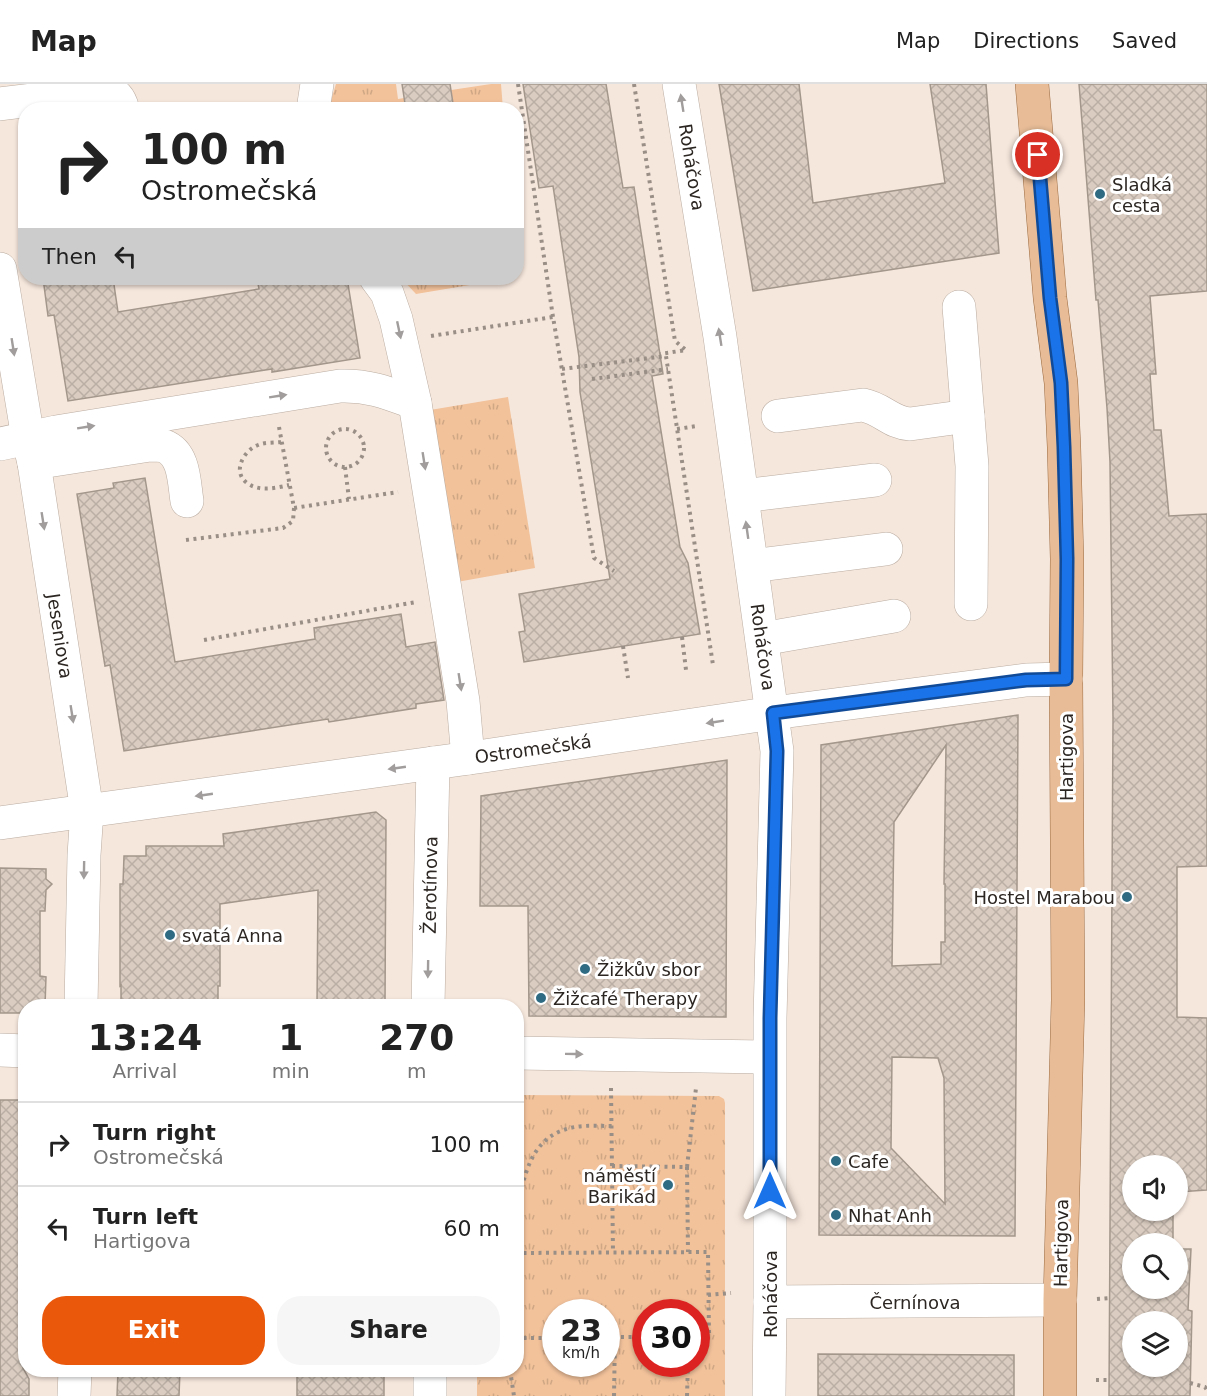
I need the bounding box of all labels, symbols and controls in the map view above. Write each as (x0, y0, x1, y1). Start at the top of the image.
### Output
text: Map (30, 25, 97, 58)
text: Map (896, 29, 940, 53)
text: Directions (973, 29, 1079, 53)
text: Saved (1112, 29, 1177, 53)
one-way arrow (677, 94, 686, 113)
street label: Roháčova (675, 122, 709, 212)
text: 100 m (141, 125, 287, 174)
icon: right (42, 126, 120, 204)
pin (1012, 129, 1063, 180)
icon: arrive (1021, 138, 1054, 171)
place label: Sladká cesta (1112, 174, 1172, 216)
text: Ostromečská (141, 175, 317, 206)
marker: Sladká cesta (1093, 187, 1107, 201)
icon: left (109, 240, 142, 273)
text: Then (42, 244, 97, 269)
one-way arrow (394, 321, 404, 340)
one-way arrow (715, 328, 724, 347)
one-way arrow (9, 338, 18, 357)
one-way arrow (269, 391, 288, 400)
one-way arrow (76, 423, 95, 432)
one-way arrow (420, 451, 429, 470)
one-way arrow (39, 512, 48, 531)
one-way arrow (743, 521, 752, 540)
street label: Jeseniova (43, 591, 77, 680)
street label: Roháčova (746, 602, 780, 692)
one-way arrow (455, 673, 464, 692)
one-way arrow (68, 705, 77, 724)
street label: Hartigova (1056, 713, 1077, 801)
one-way arrow (705, 717, 724, 726)
street label: Ostromečská (473, 730, 593, 768)
one-way arrow (388, 764, 407, 773)
one-way arrow (195, 790, 214, 799)
street label: Žerotínova (419, 836, 441, 934)
one-way arrow (79, 860, 89, 879)
place label: Hostel Marabou (973, 887, 1115, 908)
marker: Hostel Marabou (1120, 890, 1134, 904)
place label: svatá Anna (182, 925, 283, 946)
marker: svatá Anna (163, 928, 177, 942)
one-way arrow (423, 959, 433, 978)
place label: Žižkův sbor (597, 959, 701, 980)
marker: Žižkův sbor (578, 962, 592, 976)
place label: Žižcafé Therapy (553, 988, 698, 1009)
marker: Žižcafé Therapy (534, 991, 548, 1005)
text: 13:24 (88, 1017, 202, 1058)
text: 1 (278, 1017, 303, 1058)
text: 270 (379, 1017, 454, 1058)
one-way arrow (565, 1049, 584, 1059)
text: Arrival (112, 1059, 177, 1083)
text: min (272, 1059, 310, 1083)
text: m (407, 1059, 427, 1083)
text: Turn right (93, 1120, 216, 1145)
icon: right (42, 1128, 75, 1161)
text: 100 m (430, 1132, 500, 1157)
text: Ostromečská (93, 1145, 224, 1169)
place label: Cafe (848, 1151, 889, 1172)
marker: Cafe (829, 1154, 843, 1168)
map controls (1122, 1155, 1188, 1377)
button: sound (1122, 1155, 1188, 1221)
position arrow (738, 1159, 802, 1223)
place label: náměstí Barikád (584, 1165, 657, 1207)
marker: náměstí Barikád (661, 1178, 675, 1192)
street label: Hartigova (1050, 1199, 1072, 1287)
text: Turn left (93, 1204, 198, 1229)
place label: Nhat Anh (848, 1205, 932, 1226)
marker: Nhat Anh (829, 1208, 843, 1222)
icon: left (42, 1212, 75, 1245)
text: 60 m (444, 1216, 500, 1241)
text: Hartigova (93, 1229, 191, 1253)
button: search (1122, 1233, 1188, 1299)
street label: Roháčova (760, 1250, 781, 1338)
street label: Černínova (869, 1292, 961, 1313)
button: Exit (42, 1296, 265, 1365)
button: Share (277, 1296, 500, 1365)
speed limit sign: 30 (632, 1299, 710, 1377)
button: layers (1122, 1311, 1188, 1377)
text: 23 (560, 1313, 602, 1348)
text: km/h (562, 1344, 600, 1362)

